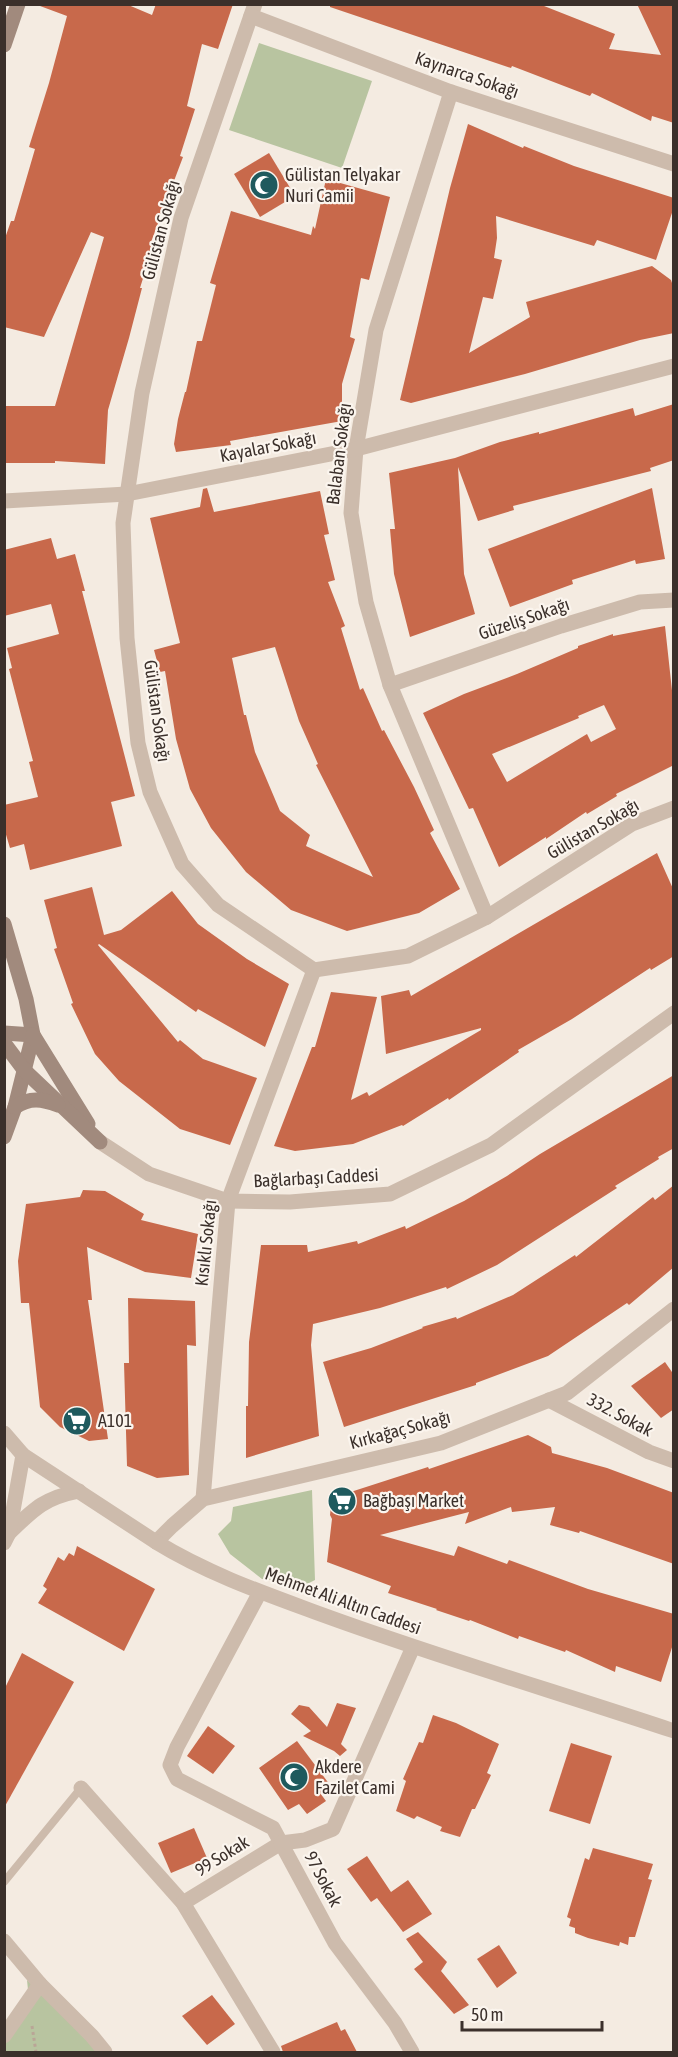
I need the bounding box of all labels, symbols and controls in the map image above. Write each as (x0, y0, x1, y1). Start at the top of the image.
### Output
street label: Kaynarca Sokağı (413, 47, 522, 102)
place label: Gülistan Telyakar Nuri Camii (285, 164, 401, 206)
mosque icon: Gülistan Telyakar Nuri Camii (248, 169, 280, 201)
street label: Gülistan Sokağı (137, 178, 184, 282)
street label: Balaban Sokağı (322, 402, 355, 506)
street label: Kayalar Sokağı (218, 427, 318, 466)
street label: Güzeliş Sokağı (476, 593, 572, 644)
street label: Gülistan Sokağı (140, 659, 175, 763)
street label: Gülistan Sokağı (543, 794, 642, 863)
street label: Bağlarbaşı Caddesi (253, 1164, 379, 1191)
street label: Kısıklı Sokağı (191, 1199, 220, 1287)
street label: 332. Sokak (584, 1389, 657, 1441)
supermarket icon: A101 (61, 1405, 93, 1437)
street label: Kırkağaç Sokağı (347, 1406, 453, 1453)
place label: A101 (98, 1410, 132, 1431)
supermarket icon: Bağbaşı Market (326, 1485, 358, 1517)
place label: Bağbaşı Market (363, 1490, 464, 1511)
street label: Mehmet Ali Altın Caddesi (262, 1563, 424, 1638)
place label: Akdere Fazilet Cami (315, 1756, 395, 1798)
mosque icon: Akdere Fazilet Cami (278, 1761, 310, 1793)
street label: 99 Sokak (191, 1831, 253, 1880)
street label: 97 Sokak (300, 1848, 347, 1910)
scale bar (462, 1994, 602, 2032)
text: 50 m (471, 2004, 503, 2025)

